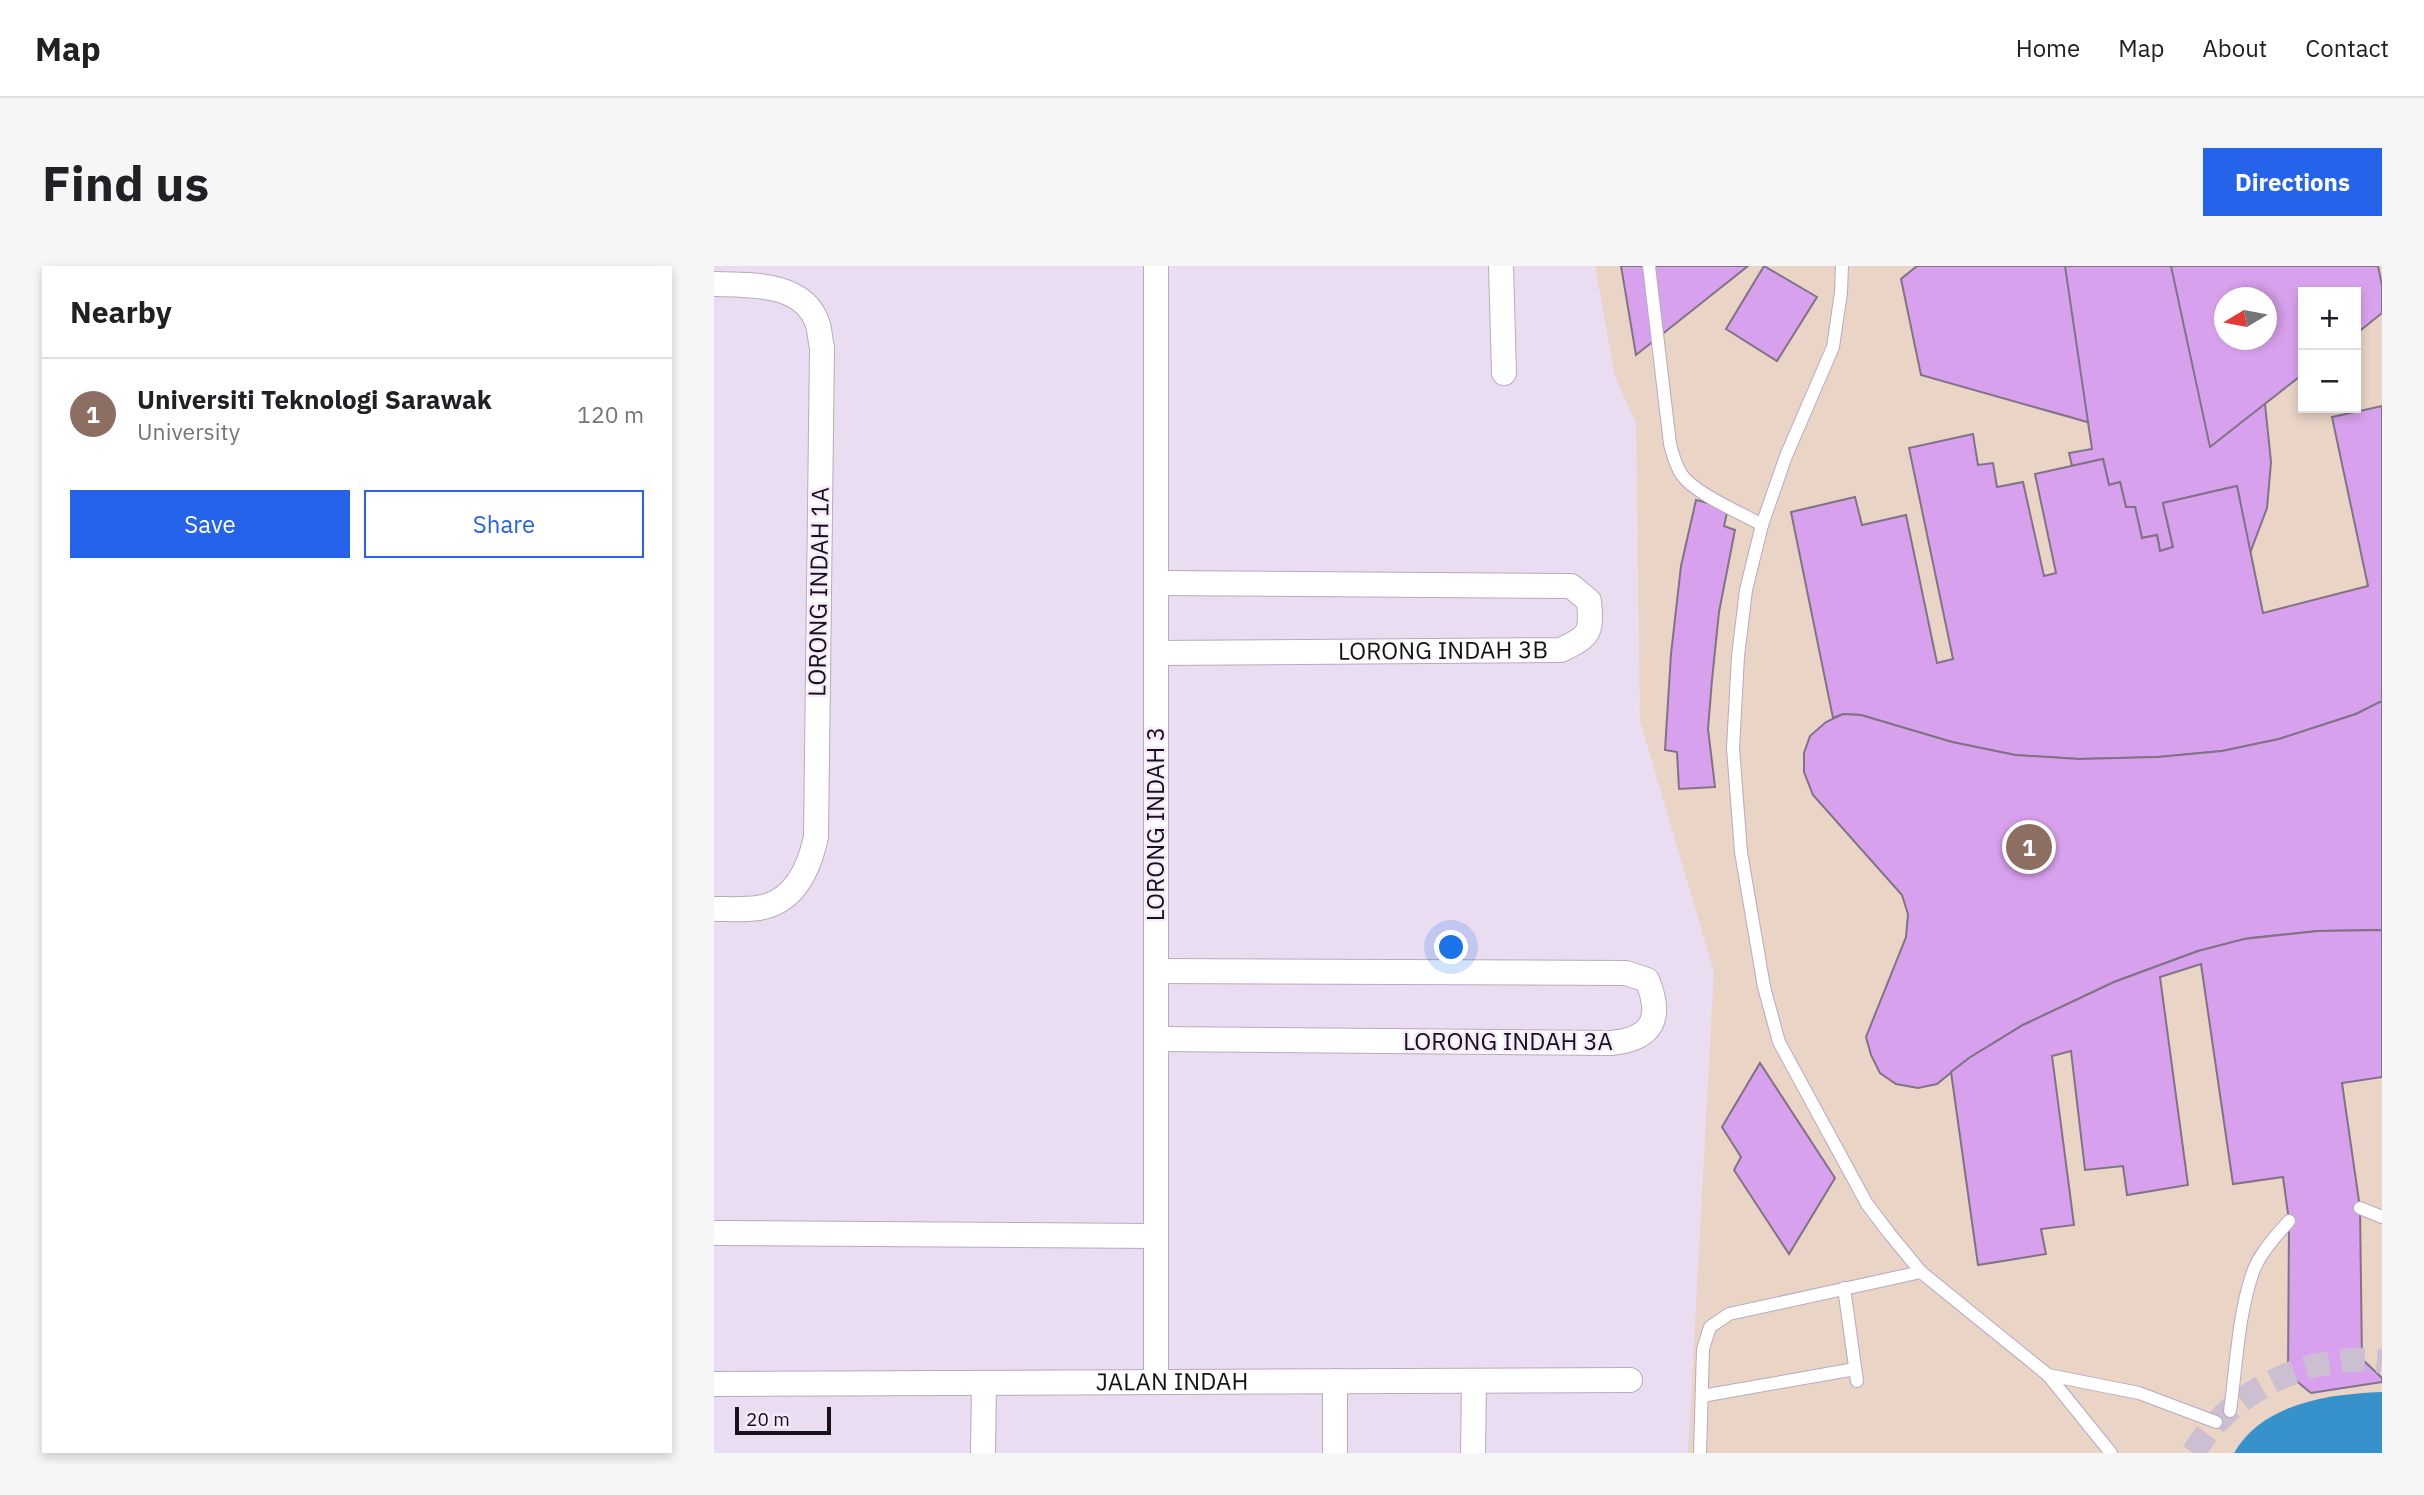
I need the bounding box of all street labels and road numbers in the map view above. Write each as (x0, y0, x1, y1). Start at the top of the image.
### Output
street label: LORONG INDAH 1A (800, 487, 836, 697)
street label: LORONG INDAH 3B (1338, 633, 1548, 667)
street label: LORONG INDAH 3 (1139, 727, 1171, 921)
street label: LORONG INDAH 3A (1403, 1025, 1613, 1057)
street label: JALAN INDAH (1096, 1365, 1248, 1397)

